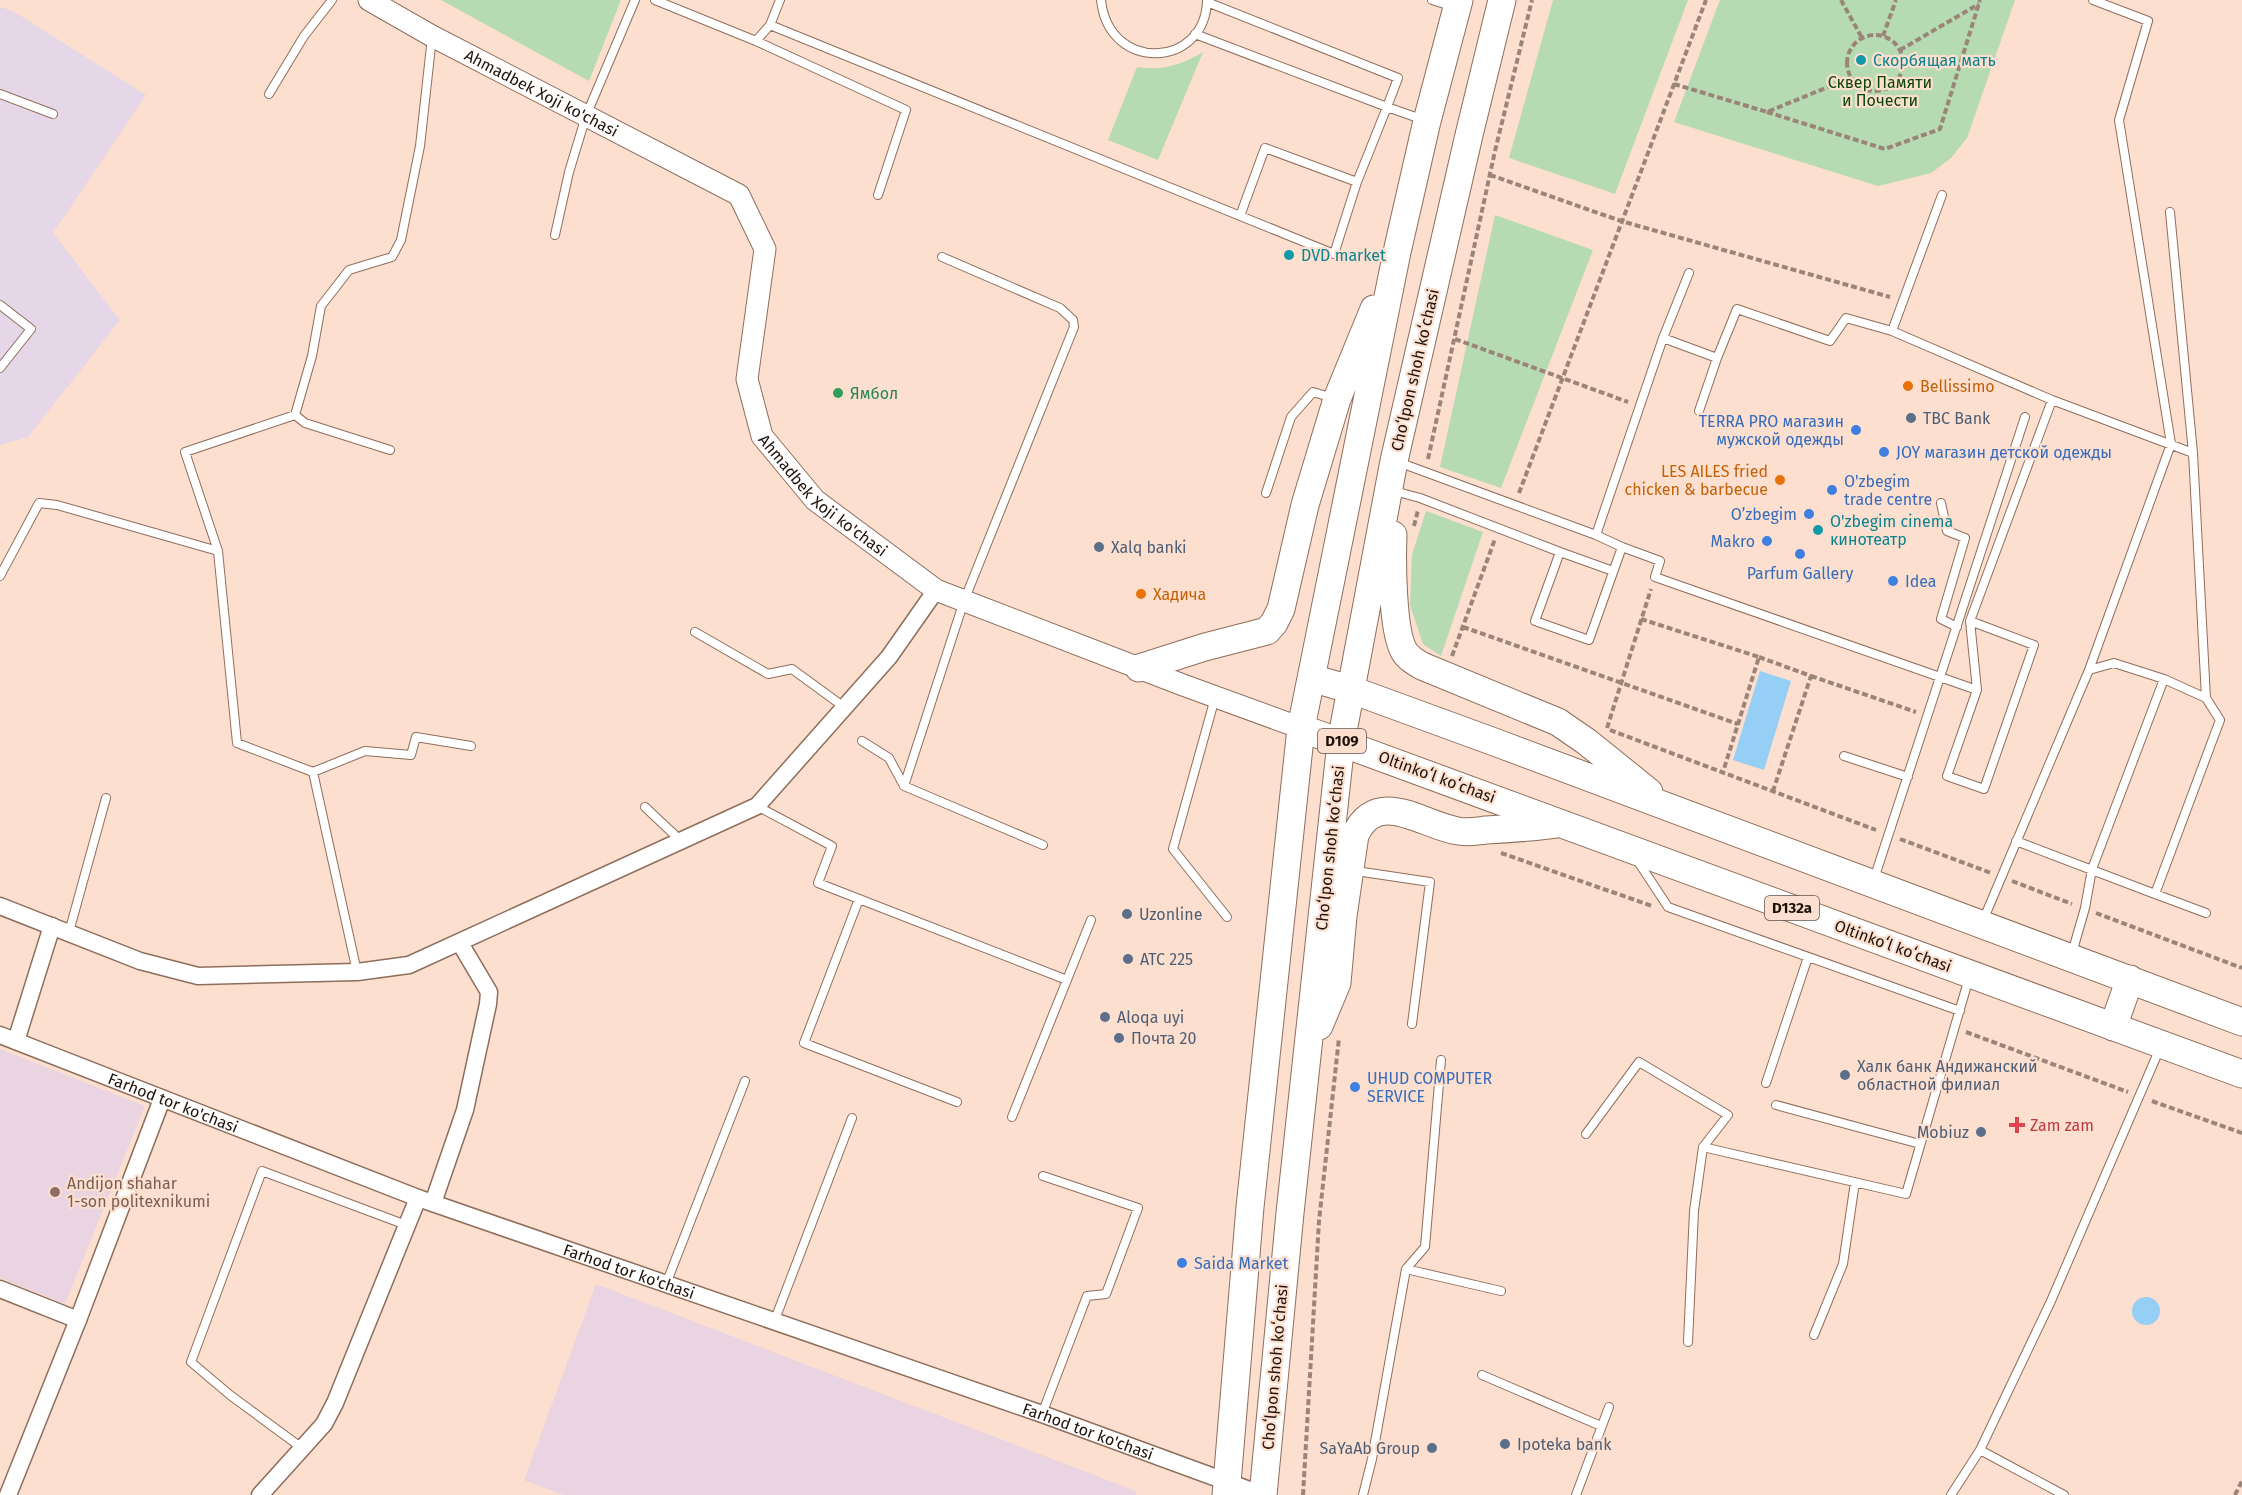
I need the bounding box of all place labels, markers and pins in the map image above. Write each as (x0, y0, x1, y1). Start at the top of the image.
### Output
place label: Скорбящая мать (1873, 51, 1996, 70)
marker: Скорбящая мать (1854, 53, 1868, 67)
place label: DVD market (1301, 246, 1386, 265)
marker: DVD market (1282, 248, 1296, 262)
place label: Bellissimo (1920, 377, 1995, 396)
marker: Bellissimo (1901, 379, 1915, 393)
place label: Ямбол (850, 384, 898, 403)
marker: Ямбол (831, 386, 845, 400)
place label: TBC Bank (1923, 409, 1991, 428)
marker: TBC Bank (1904, 411, 1918, 425)
place label: TERRA PRO магазин мужской одежды (1699, 412, 1844, 449)
marker: TERRA PRO магазин мужской одежды (1849, 423, 1863, 437)
place label: JOY магазин детской одежды (1896, 443, 2112, 462)
marker: JOY магазин детской одежды (1877, 445, 1891, 459)
place label: LES AILES fried chicken & barbecue (1625, 462, 1768, 499)
place label: O'zbegim trade centre (1844, 472, 1932, 509)
marker: LES AILES fried chicken & barbecue (1773, 473, 1787, 487)
marker: O'zbegim trade centre (1825, 483, 1839, 497)
place label: O’zbegim (1731, 505, 1797, 524)
marker: O’zbegim (1802, 507, 1816, 521)
place label: O'zbegim cinema кинотеатр (1830, 512, 1953, 549)
marker: O'zbegim cinema кинотеатр (1811, 523, 1825, 537)
place label: Makro (1711, 532, 1755, 551)
marker: Makro (1760, 534, 1774, 548)
place label: Xalq banki (1111, 538, 1187, 557)
marker: Xalq banki (1092, 540, 1106, 554)
marker: Parfum Gallery (1793, 547, 1807, 561)
place label: Parfum Gallery (1747, 564, 1853, 583)
place label: Idea (1905, 572, 1937, 591)
marker: Idea (1886, 574, 1900, 588)
place label: Хадича (1153, 585, 1206, 604)
marker: Хадича (1134, 587, 1148, 601)
place label: Uzonline (1139, 905, 1202, 924)
marker: Uzonline (1120, 907, 1134, 921)
place label: АТС 225 (1140, 950, 1193, 969)
marker: АТС 225 (1121, 952, 1135, 966)
place label: Aloqa uyi (1117, 1008, 1184, 1027)
marker: Aloqa uyi (1098, 1010, 1112, 1024)
place label: Почта 20 (1131, 1029, 1196, 1048)
marker: Почта 20 (1112, 1031, 1126, 1045)
place label: Халк банк Андижанский областной филиал (1857, 1057, 2038, 1094)
marker: Халк банк Андижанский областной филиал (1838, 1068, 1852, 1082)
place label: UHUD COMPUTER SERVICE (1367, 1069, 1492, 1106)
marker: UHUD COMPUTER SERVICE (1348, 1080, 1362, 1094)
marker: Zam zam (2008, 1116, 2026, 1134)
place label: Zam zam (2030, 1116, 2094, 1135)
place label: Mobiuz (1917, 1123, 1969, 1142)
marker: Mobiuz (1974, 1125, 1988, 1139)
place label: Andijon shahar 1-son politexnikumi (67, 1174, 210, 1211)
marker: Andijon shahar 1-son politexnikumi (48, 1185, 62, 1199)
place label: Saida Market (1194, 1254, 1289, 1273)
marker: Saida Market (1175, 1256, 1189, 1270)
place label: Ipoteka bank (1517, 1435, 1612, 1454)
marker: Ipoteka bank (1498, 1437, 1512, 1451)
place label: SaYaAb Group (1319, 1439, 1420, 1458)
marker: SaYaAb Group (1425, 1441, 1439, 1455)

